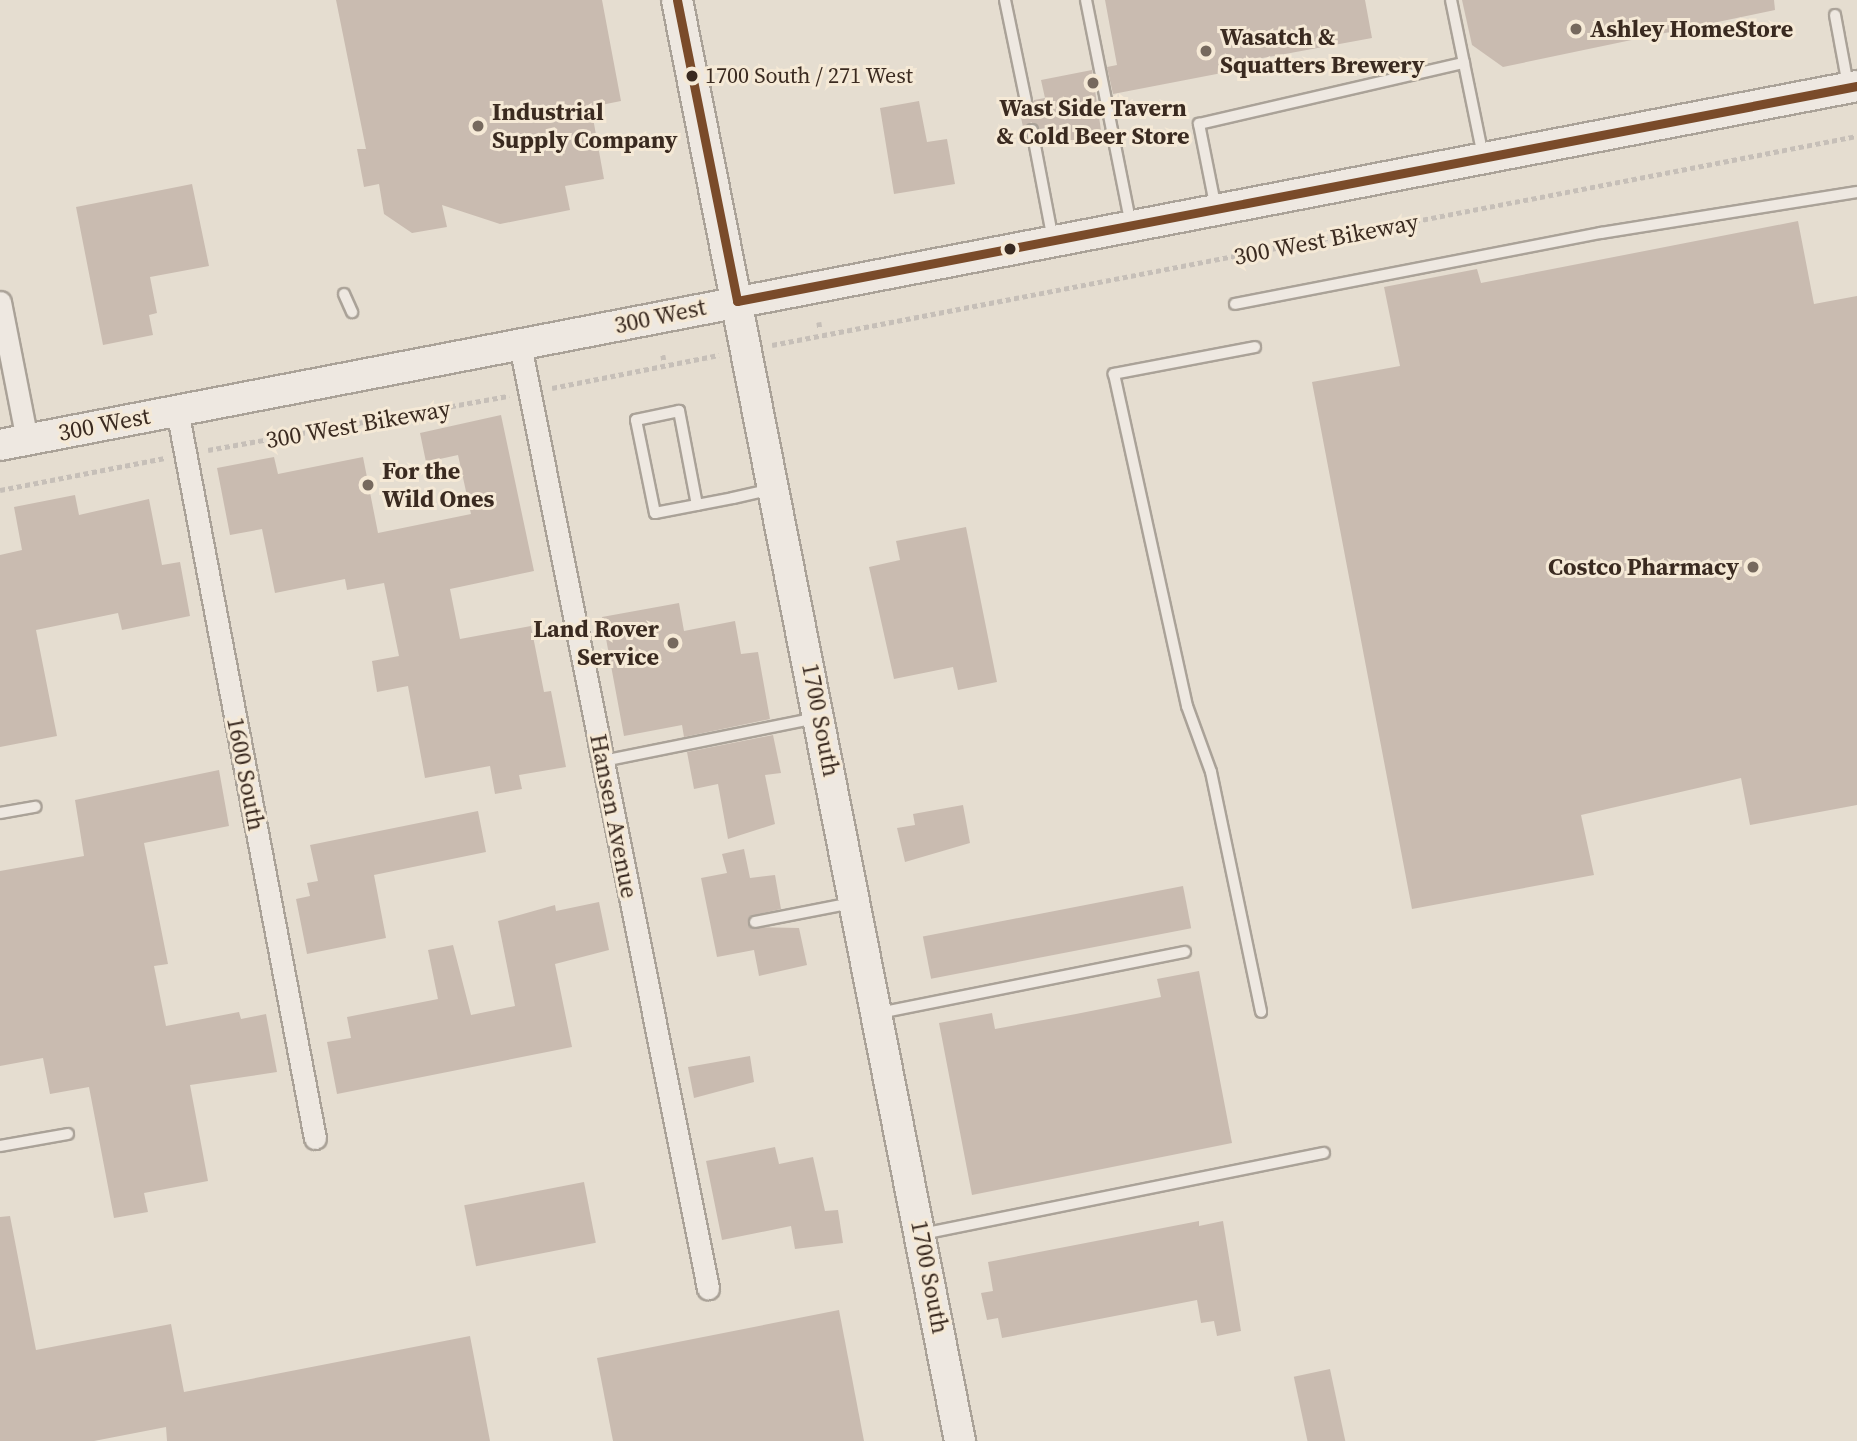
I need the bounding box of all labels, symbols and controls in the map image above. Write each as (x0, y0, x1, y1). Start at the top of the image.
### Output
place label: Ashley HomeStore (1590, 15, 1793, 43)
marker: Ashley HomeStore (1568, 21, 1584, 37)
place label: Wasatch & Squatters Brewery (1220, 23, 1425, 79)
marker: Wasatch & Squatters Brewery (1198, 43, 1214, 59)
place label: 1700 South / 271 West (705, 63, 914, 89)
marker: 1700 South / 271 West (685, 69, 699, 83)
marker: Wast Side Tavern & Cold Beer Store (1085, 75, 1101, 91)
place label: Wast Side Tavern & Cold Beer Store (996, 94, 1190, 150)
place label: Industrial Supply Company (492, 98, 678, 154)
marker: Industrial Supply Company (470, 118, 486, 134)
street label: 300 West Bikeway (1231, 207, 1421, 271)
unlabelled marker (1003, 242, 1017, 256)
street label: 300 West (611, 292, 709, 340)
street label: 300 West Bikeway (263, 393, 453, 455)
street label: 300 West (55, 401, 153, 447)
place label: For the Wild Ones (382, 457, 495, 513)
marker: For the Wild Ones (360, 477, 376, 493)
place label: Costco Pharmacy (1548, 553, 1739, 581)
marker: Costco Pharmacy (1745, 559, 1761, 575)
place label: Land Rover Service (533, 615, 659, 671)
marker: Land Rover Service (665, 635, 681, 651)
street label: 1700 South (796, 661, 846, 779)
street label: 1600 South (221, 715, 271, 833)
street label: Hansen Avenue (584, 731, 644, 901)
street label: 1700 South (905, 1218, 955, 1336)

